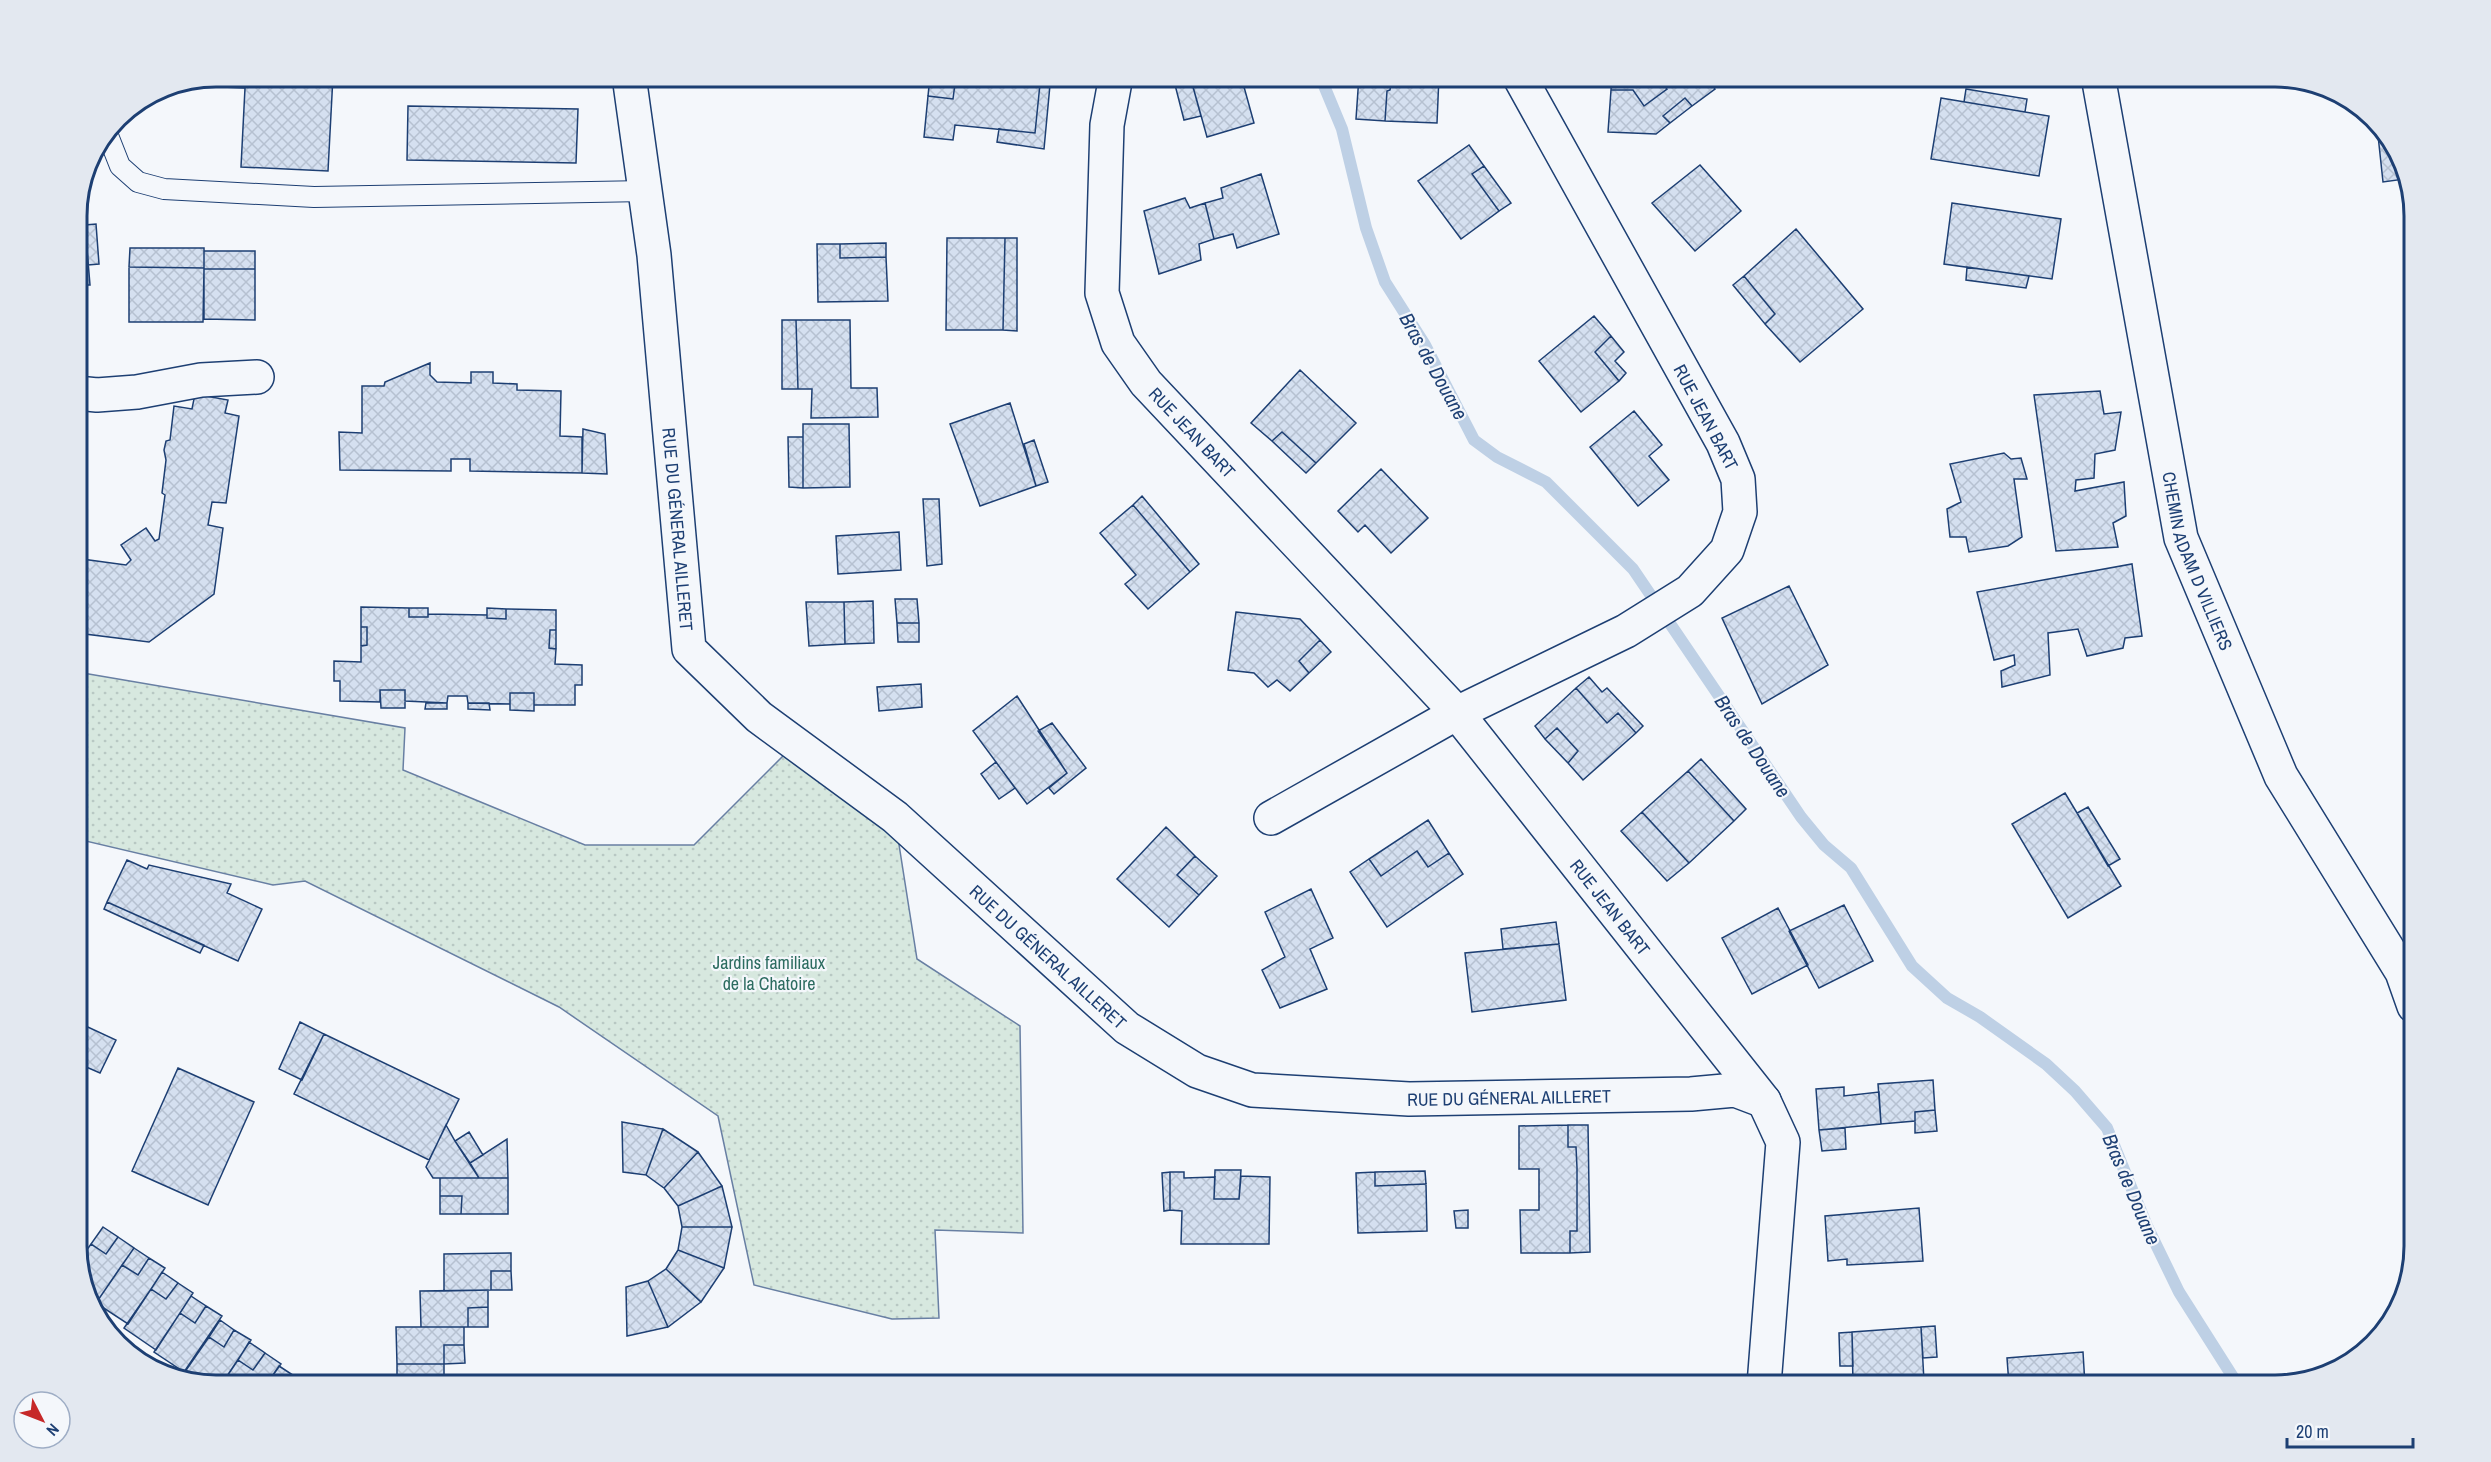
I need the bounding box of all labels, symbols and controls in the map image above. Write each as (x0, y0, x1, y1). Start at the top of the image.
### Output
water label: Bras de Douane (1393, 308, 1475, 424)
street label: RUE JEAN BART (1668, 360, 1744, 474)
street label: RUE JEAN BART (1144, 381, 1241, 483)
street label: RUE DU GÉNERAL AILLERET (657, 427, 700, 632)
street label: CHEMIN ADAM D VILLIERS (2157, 469, 2239, 654)
water label: Bras de Douane (1709, 689, 1797, 803)
street label: RUE JEAN BART (1565, 854, 1656, 960)
street label: RUE DU GÉNERAL AILLERET (965, 879, 1132, 1034)
park label: Jardins familiaux de la Chatoire (713, 950, 826, 996)
street label: RUE DU GÉNERAL AILLERET (1407, 1083, 1611, 1112)
water label: Bras de Douane (2096, 1129, 2168, 1249)
north arrow (12, 1390, 72, 1450)
scale bar (2287, 1411, 2413, 1449)
text: N (42, 1419, 64, 1441)
text: 20 m (2296, 1419, 2329, 1444)

